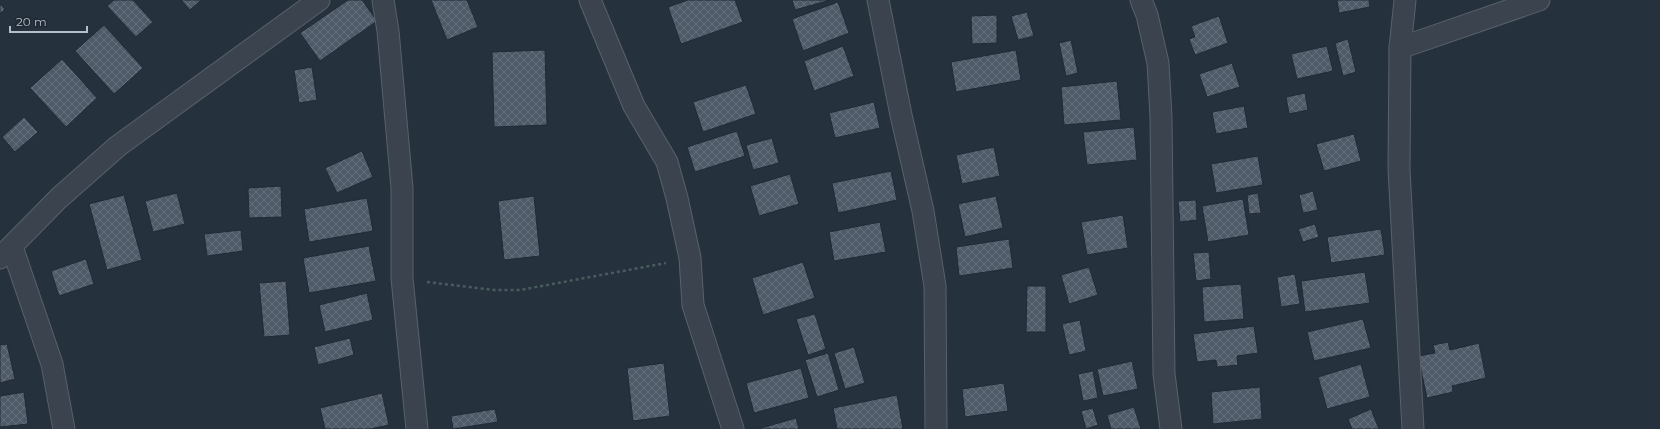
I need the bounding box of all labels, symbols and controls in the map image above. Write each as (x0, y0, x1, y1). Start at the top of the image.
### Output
scale bar (10, 8, 87, 34)
text: 20 m (16, 14, 47, 29)

